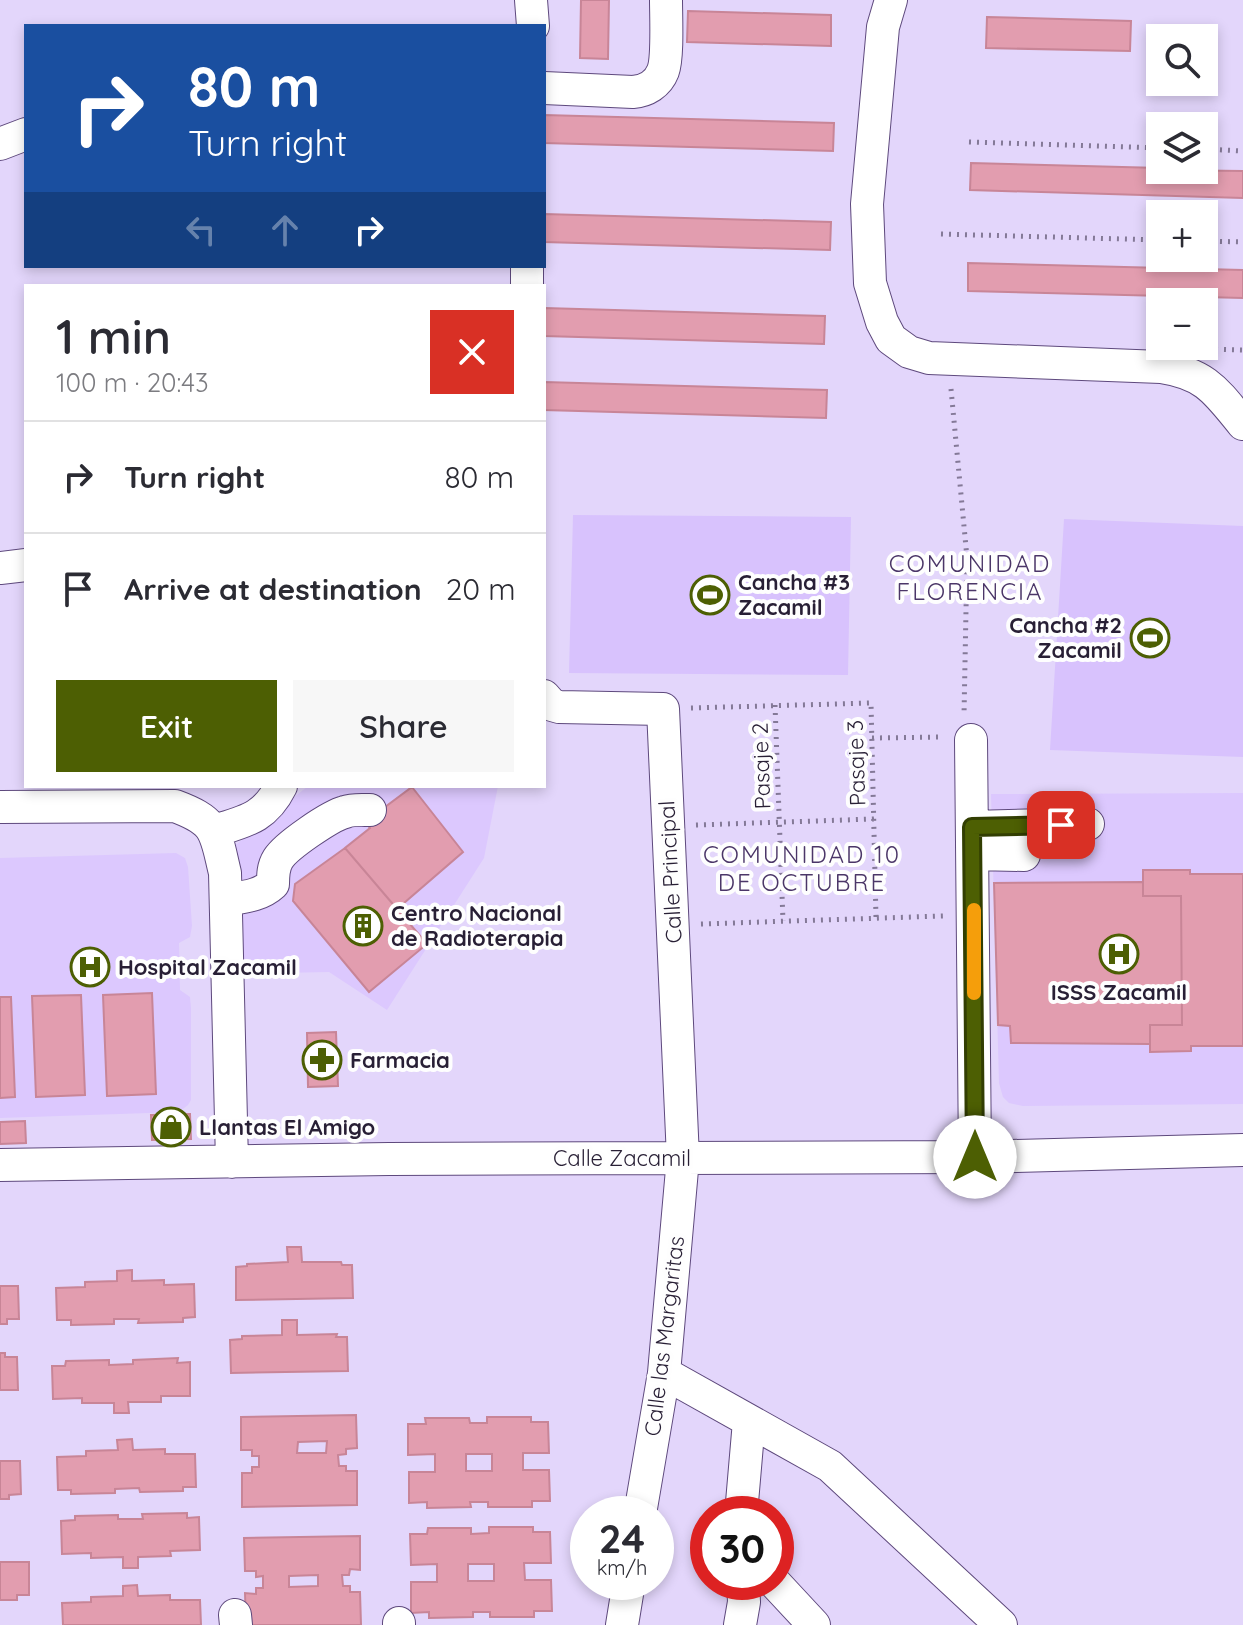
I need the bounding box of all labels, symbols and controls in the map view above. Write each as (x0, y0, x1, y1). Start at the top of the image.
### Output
map controls (1146, 24, 1218, 360)
button: search (1146, 24, 1218, 96)
text: 80 m (188, 51, 320, 121)
icon: right (56, 56, 160, 160)
button: layers (1146, 112, 1218, 184)
text: Turn right (188, 120, 347, 165)
button: + (1146, 200, 1218, 272)
icon: left (179, 208, 223, 252)
icon: ahead (263, 208, 307, 252)
icon: right (347, 208, 391, 252)
button: − (1146, 288, 1218, 360)
text: 1 min (56, 306, 171, 366)
button: close (430, 310, 514, 394)
text: 100 m · 20:43 (56, 366, 209, 399)
icon: right (56, 455, 100, 499)
text: Turn right (124, 458, 265, 496)
text: 80 m (444, 458, 514, 496)
district label: COMUNIDAD FLORENCIA (889, 548, 1051, 606)
icon: arrive (56, 567, 100, 611)
place label: Cancha #3 Zacamil (738, 568, 850, 621)
text: Arrive at destination (124, 570, 422, 608)
text: 20 m (446, 570, 516, 608)
sports icon: Cancha #3 Zacamil (689, 574, 731, 616)
place label: Cancha #2 Zacamil (1009, 611, 1122, 664)
sports icon: Cancha #2 Zacamil (1129, 617, 1171, 659)
button: Exit (56, 680, 277, 772)
button: Share (293, 680, 514, 772)
street label: Pasaje 3 (841, 719, 871, 807)
street label: Pasaje 2 (745, 722, 777, 810)
pin (1027, 791, 1095, 859)
street label: Calle Principal (652, 800, 688, 944)
icon: arrive (1039, 803, 1083, 847)
district label: COMUNIDAD 10 DE OCTUBRE (703, 839, 901, 897)
place label: Centro Nacional de Radioterapia (391, 899, 564, 952)
building icon: Centro Nacional de Radioterapia (342, 905, 384, 947)
hospital icon: ISSS Zacamil (1098, 933, 1140, 975)
hospital icon: Hospital Zacamil (69, 946, 111, 988)
place label: Hospital Zacamil (118, 953, 297, 981)
place label: ISSS Zacamil (1051, 978, 1187, 1006)
pharmacy icon: Farmacia (301, 1039, 343, 1081)
place label: Farmacia (350, 1046, 450, 1074)
shop icon: Llantas El Amigo (150, 1106, 192, 1148)
place label: Llantas El Amigo (199, 1113, 375, 1141)
position arrow (933, 1115, 1017, 1199)
street label: Calle Zacamil (553, 1144, 691, 1172)
street label: Calle las Margaritas (638, 1234, 690, 1438)
speed limit sign: 30 (690, 1496, 794, 1600)
text: 24 (599, 1513, 645, 1563)
text: km/h (597, 1555, 647, 1580)

